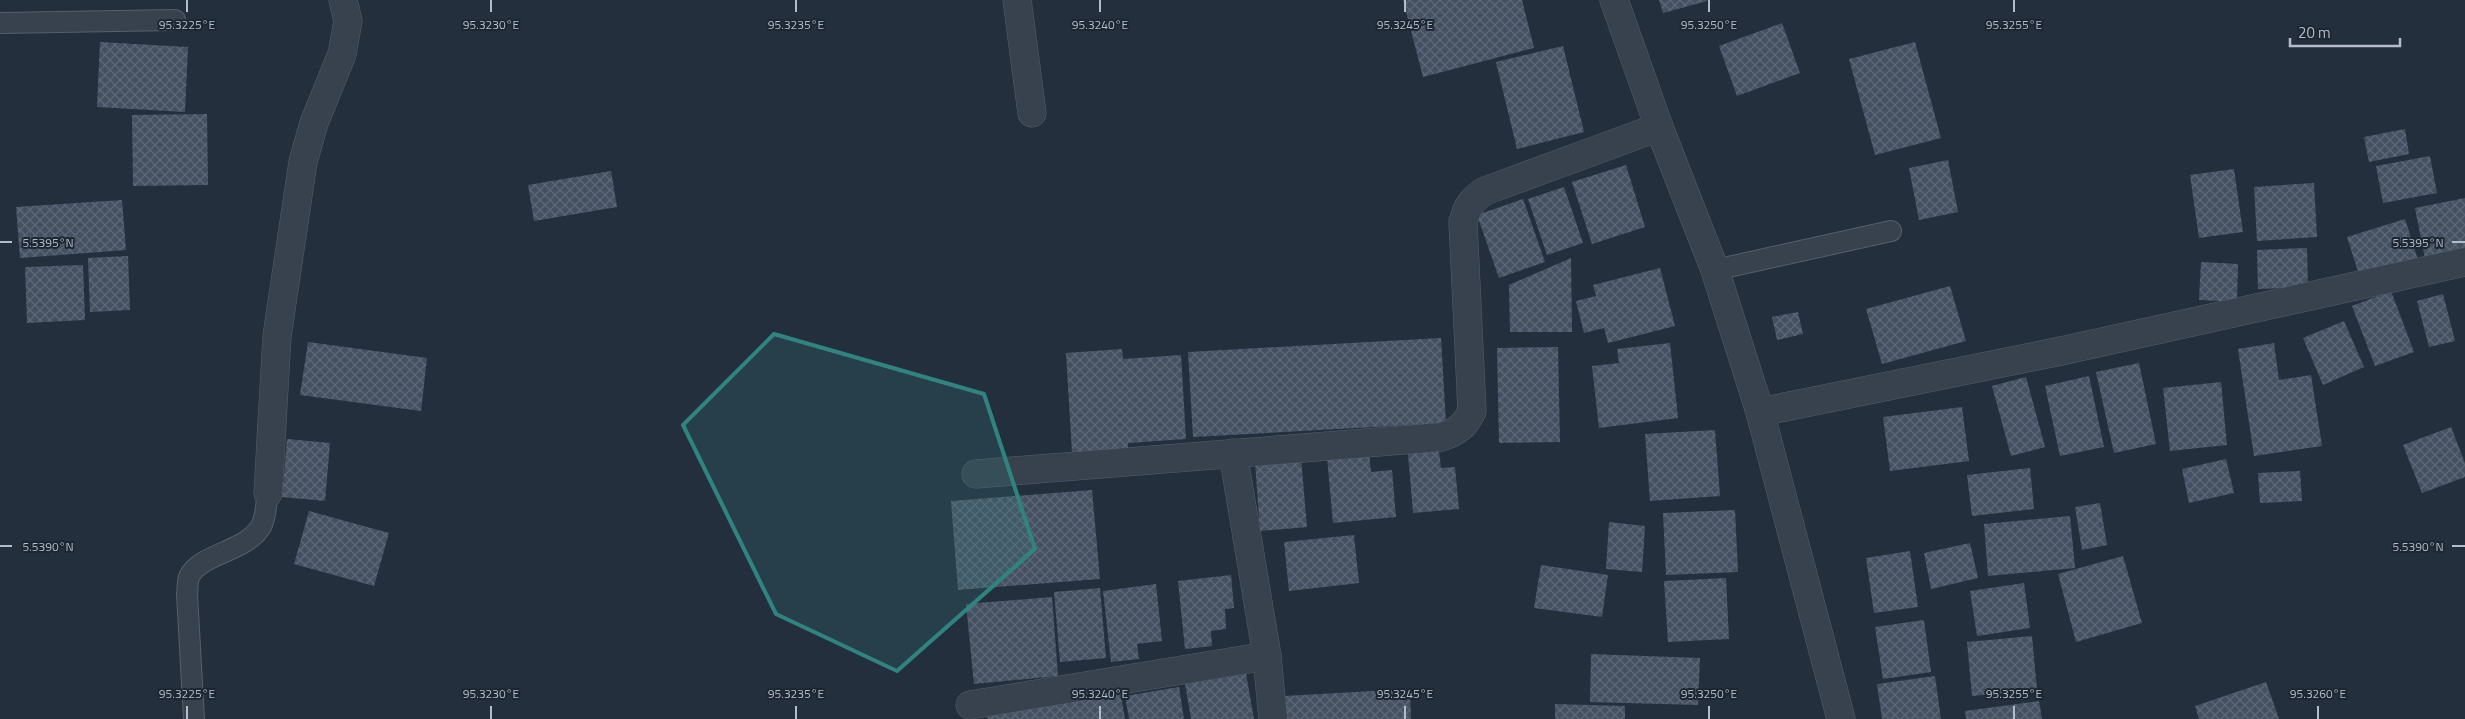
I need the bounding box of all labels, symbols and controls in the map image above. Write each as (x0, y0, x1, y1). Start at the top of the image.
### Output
text: 95.3225°E (159, 15, 215, 34)
text: 95.3230°E (463, 15, 519, 34)
text: 95.3235°E (768, 15, 824, 34)
text: 95.3240°E (1072, 15, 1128, 34)
text: 95.3245°E (1377, 15, 1433, 34)
text: 95.3250°E (1681, 15, 1737, 34)
text: 95.3255°E (1986, 15, 2042, 34)
scale bar (2290, 15, 2400, 47)
text: 20 m (2298, 21, 2331, 44)
text: 5.5395°N (22, 233, 74, 252)
text: 5.5395°N (2392, 233, 2444, 252)
text: 5.5390°N (22, 537, 74, 556)
text: 5.5390°N (2392, 537, 2444, 556)
text: 95.3225°E (159, 684, 215, 703)
text: 95.3230°E (463, 684, 519, 703)
text: 95.3235°E (768, 684, 824, 703)
text: 95.3240°E (1072, 684, 1128, 703)
text: 95.3245°E (1377, 684, 1433, 703)
text: 95.3250°E (1681, 684, 1737, 703)
text: 95.3255°E (1986, 684, 2042, 703)
text: 95.3260°E (2290, 684, 2346, 703)

